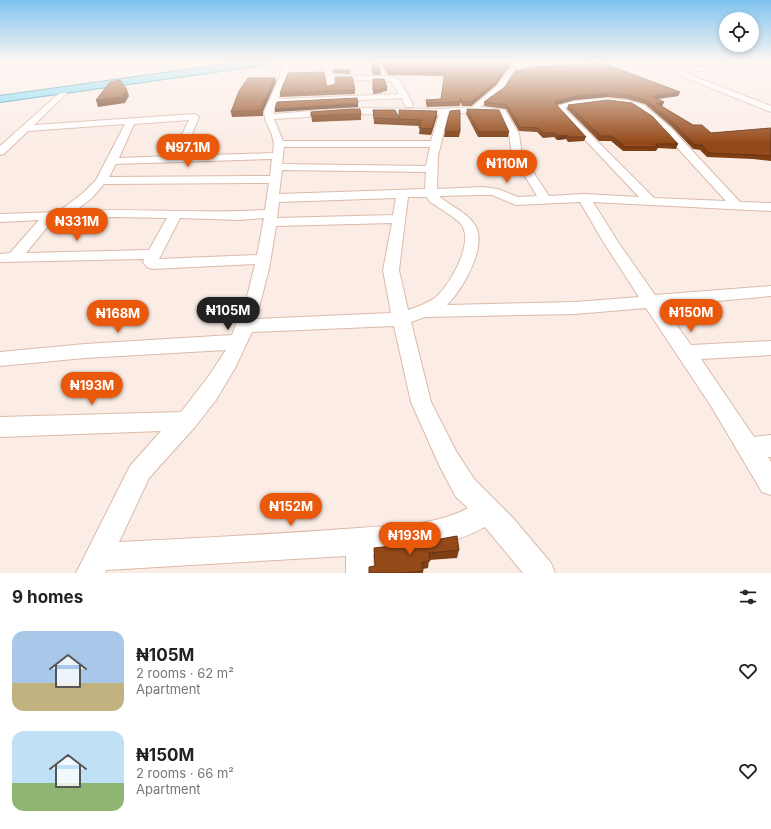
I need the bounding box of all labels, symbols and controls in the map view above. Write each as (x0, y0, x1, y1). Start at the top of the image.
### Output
map controls (719, 12, 759, 52)
button: locate (719, 12, 759, 52)
pin: ₦97.1M (155, 134, 221, 168)
text: ₦97.1M (166, 139, 210, 155)
pin: ₦110M (479, 150, 535, 184)
text: ₦110M (486, 155, 528, 171)
pin: ₦331M (49, 208, 105, 242)
text: ₦331M (55, 213, 99, 229)
pin: ₦105M (200, 297, 256, 331)
pin: ₦150M (663, 299, 719, 333)
pin: ₦168M (90, 300, 146, 334)
text: ₦105M (206, 302, 250, 318)
text: ₦150M (669, 304, 713, 320)
text: ₦168M (96, 305, 140, 321)
pin: ₦193M (64, 372, 120, 406)
text: ₦193M (70, 377, 114, 393)
pin: ₦152M (263, 493, 319, 527)
text: ₦152M (269, 498, 313, 514)
pin: ₦193M (382, 522, 438, 556)
text: ₦193M (388, 527, 432, 543)
icon: filters (737, 586, 759, 608)
text: 9 homes (12, 587, 83, 607)
text: ₦105M (136, 645, 194, 665)
icon: home (44, 647, 92, 695)
icon: heart (737, 660, 759, 682)
text: 2 rooms · 62 m² (136, 665, 234, 681)
text: Apartment (136, 681, 201, 697)
text: ₦150M (136, 745, 194, 765)
icon: home (44, 747, 92, 795)
icon: heart (737, 760, 759, 782)
text: 2 rooms · 66 m² (136, 765, 234, 781)
text: Apartment (136, 781, 201, 797)

